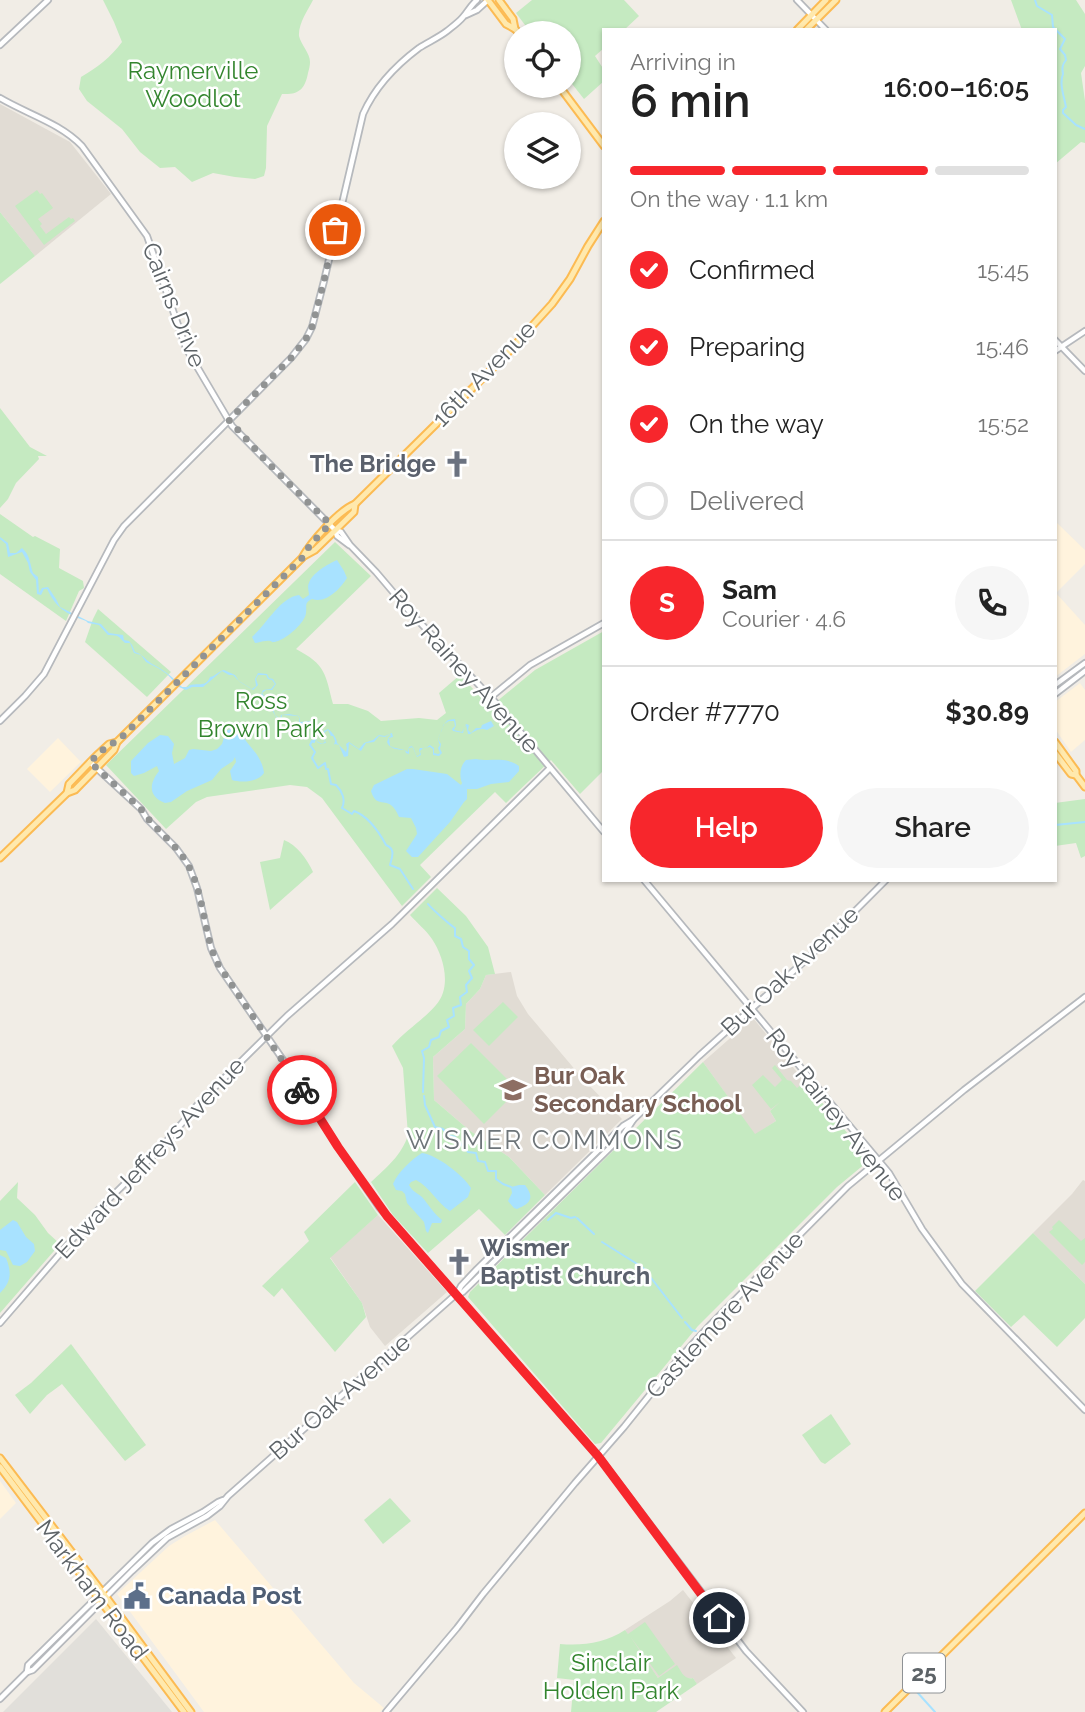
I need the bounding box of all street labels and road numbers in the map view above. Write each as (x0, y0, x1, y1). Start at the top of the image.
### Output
street label: Cairns Drive (136, 238, 213, 372)
street label: 16th Avenue (426, 315, 541, 433)
street label: Roy Rainey Avenue (383, 583, 546, 759)
street label: Bur Oak Avenue (715, 899, 864, 1042)
street label: Roy Rainey Avenue (760, 1023, 913, 1207)
street label: Edward Jeffreys Avenue (49, 1051, 251, 1264)
street label: Castlemore Avenue (640, 1225, 810, 1404)
street label: Bur Oak Avenue (263, 1327, 416, 1466)
street label: Markham Road (30, 1514, 155, 1665)
road number: 25 (903, 1654, 945, 1692)

